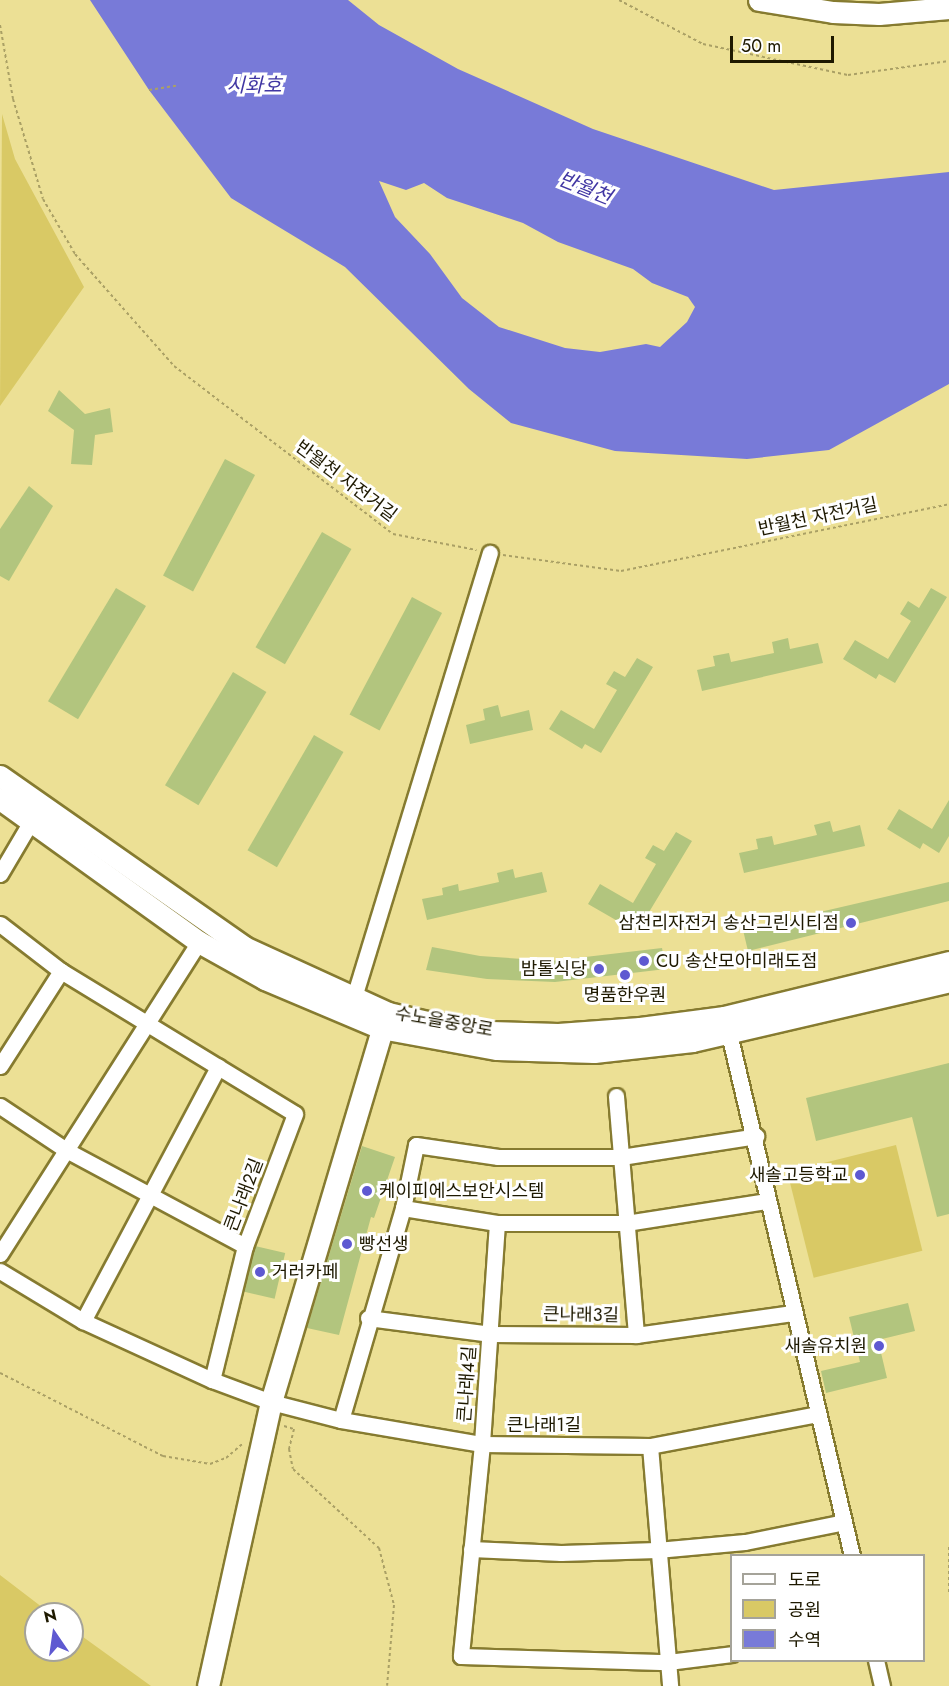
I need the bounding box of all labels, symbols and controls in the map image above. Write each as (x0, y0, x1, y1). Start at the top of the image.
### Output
scale bar (733, 24, 836, 62)
text: 50 m (741, 33, 781, 59)
water label: 시화호 (226, 73, 282, 97)
water label: 반월천 (555, 167, 615, 209)
street label: 반월천 자전거길 (291, 436, 401, 526)
street label: 반월천 자전거길 (756, 494, 880, 540)
place label: 삼천리자전거 송산그린시티점 (618, 912, 839, 934)
marker: 삼천리자전거 송산그린시티점 (844, 916, 858, 930)
place label: CU 송산모아미래도점 (656, 950, 817, 972)
marker: CU 송산모아미래도점 (637, 954, 651, 968)
place label: 밤톨식당 (521, 958, 587, 980)
marker: 밤톨식당 (592, 962, 606, 976)
marker: 명품한우퀀 (618, 968, 632, 982)
place label: 명품한우퀀 (584, 984, 666, 1006)
street label: 수노을중앙로 (393, 1003, 495, 1041)
street label: 큰나래2길 (220, 1155, 268, 1235)
place label: 새솔고등학교 (749, 1164, 848, 1186)
marker: 새솔고등학교 (853, 1168, 867, 1182)
place label: 케이피에스보안시스템 (379, 1180, 545, 1202)
marker: 케이피에스보안시스템 (360, 1184, 374, 1198)
place label: 빵선생 (359, 1233, 409, 1255)
marker: 빵선생 (340, 1237, 354, 1251)
place label: 거러카페 (272, 1261, 338, 1283)
marker: 거러카페 (253, 1265, 267, 1279)
street label: 큰나래3길 (543, 1304, 619, 1326)
place label: 새솔유치원 (784, 1335, 867, 1357)
marker: 새솔유치원 (872, 1339, 886, 1353)
street label: 큰나래4길 (454, 1345, 480, 1423)
street label: 큰나래1길 (507, 1414, 581, 1436)
legend (730, 1554, 925, 1662)
text: 도로 (788, 1567, 821, 1593)
text: 공원 (788, 1597, 821, 1623)
north arrow (24, 1602, 84, 1662)
text: N (42, 1603, 59, 1629)
text: 수역 (788, 1627, 821, 1653)

